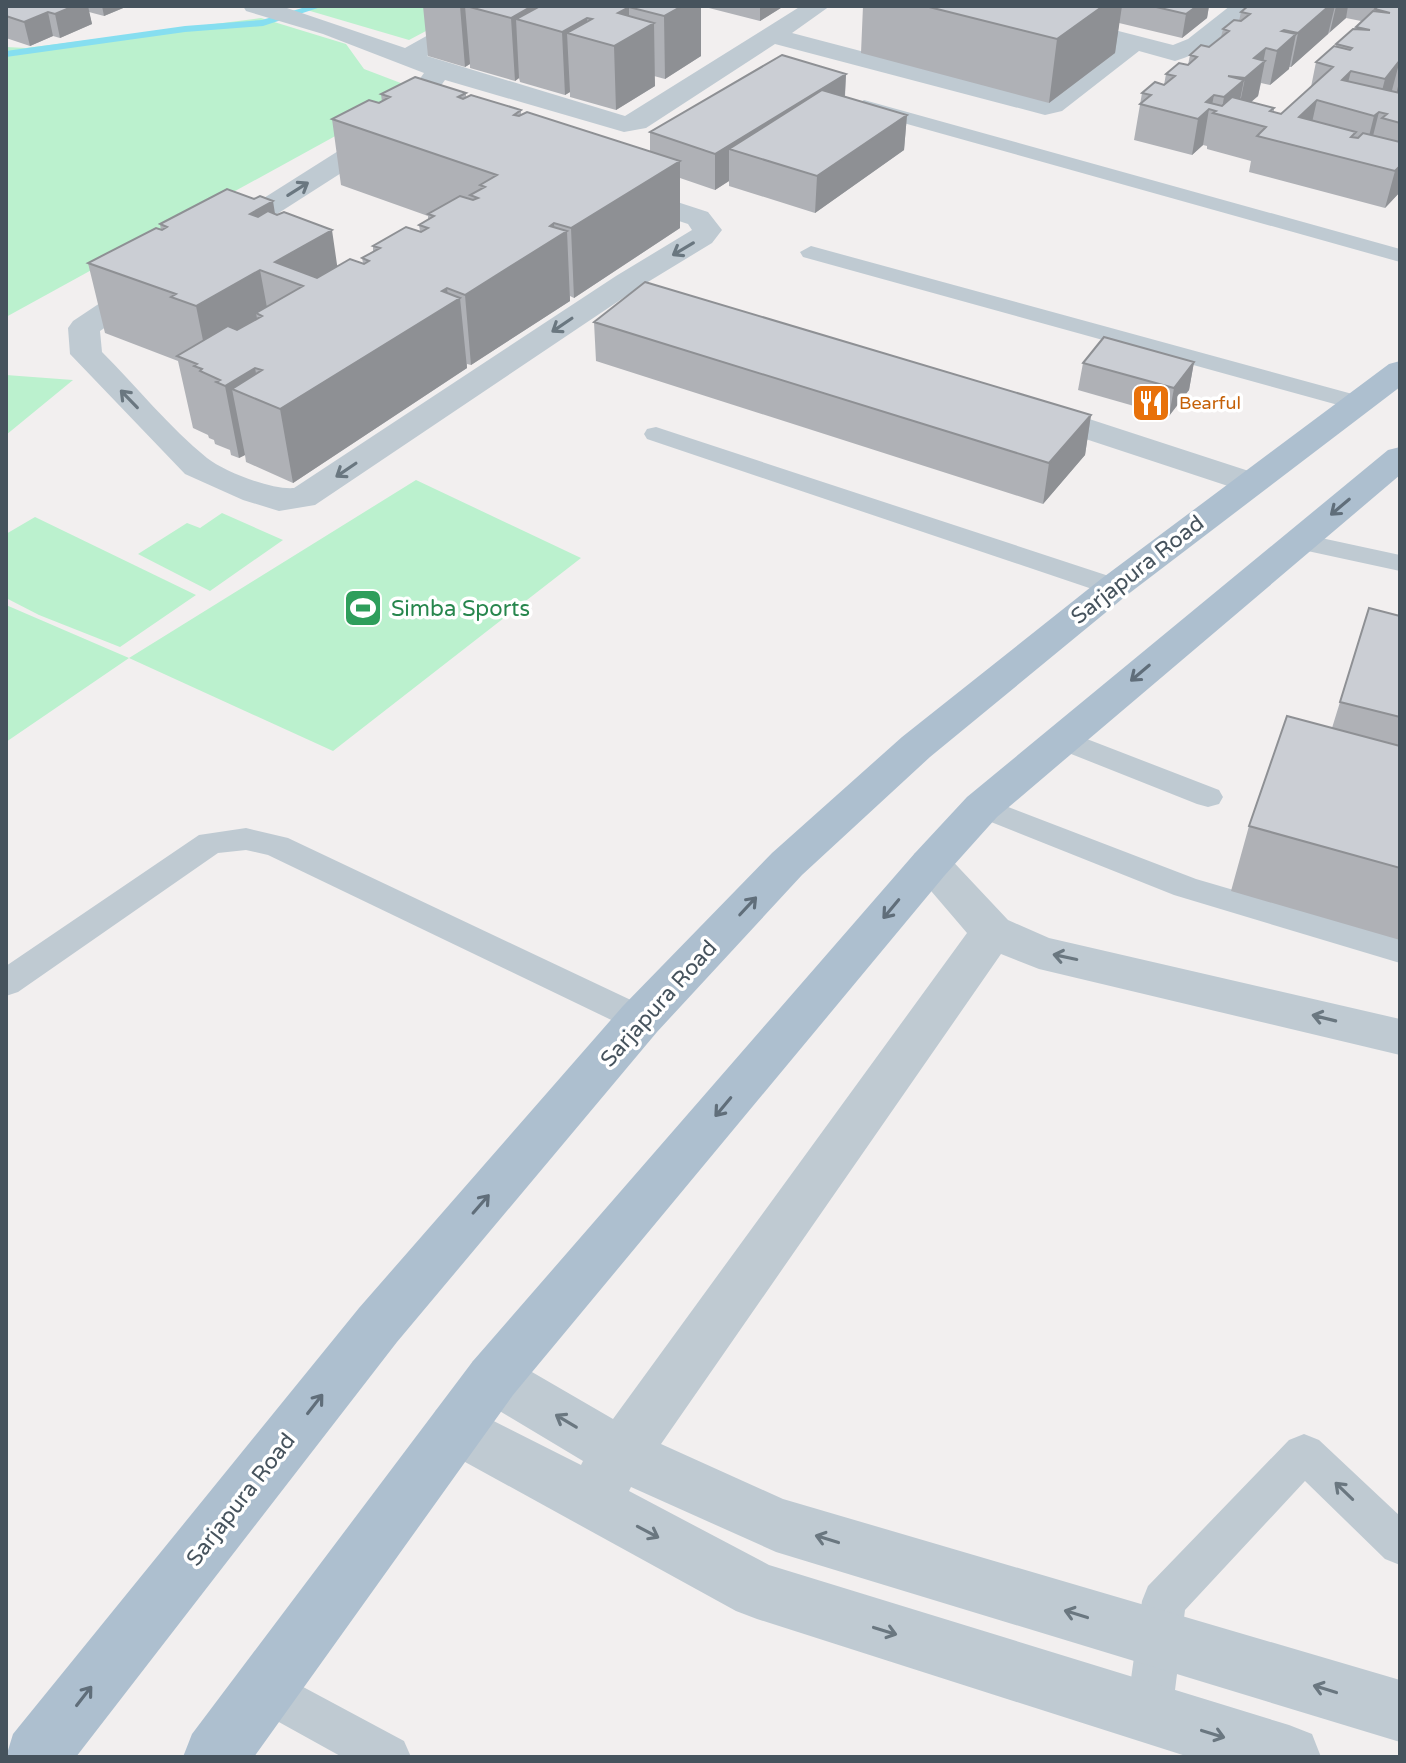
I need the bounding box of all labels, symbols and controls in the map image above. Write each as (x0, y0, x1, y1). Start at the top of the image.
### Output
one-way arrow (286, 180, 309, 196)
one-way arrow (672, 241, 695, 257)
one-way arrow (551, 318, 574, 334)
restaurant icon: Bearful (1130, 382, 1172, 424)
one-way arrow (120, 389, 139, 409)
place label: Bearful (1179, 392, 1241, 414)
one-way arrow (335, 461, 357, 478)
one-way arrow (1330, 498, 1351, 516)
street label: Sarjapura Road (1066, 510, 1209, 630)
sports icon: Simba Sports (342, 587, 384, 629)
place label: Simba Sports (391, 596, 530, 622)
one-way arrow (1130, 664, 1151, 682)
one-way arrow (738, 896, 757, 916)
one-way arrow (882, 899, 900, 919)
street label: Sarjapura Road (595, 935, 722, 1072)
one-way arrow (1053, 949, 1079, 964)
one-way arrow (1312, 1010, 1338, 1025)
one-way arrow (714, 1097, 732, 1117)
one-way arrow (472, 1195, 490, 1215)
one-way arrow (306, 1394, 324, 1415)
one-way arrow (555, 1413, 578, 1429)
street label: Sarjapura Road (181, 1428, 301, 1571)
one-way arrow (1334, 1482, 1354, 1501)
one-way arrow (636, 1524, 659, 1540)
one-way arrow (815, 1531, 841, 1546)
one-way arrow (1064, 1606, 1090, 1621)
one-way arrow (872, 1624, 897, 1639)
one-way arrow (1313, 1681, 1339, 1696)
one-way arrow (76, 1686, 93, 1707)
one-way arrow (1200, 1727, 1225, 1742)

